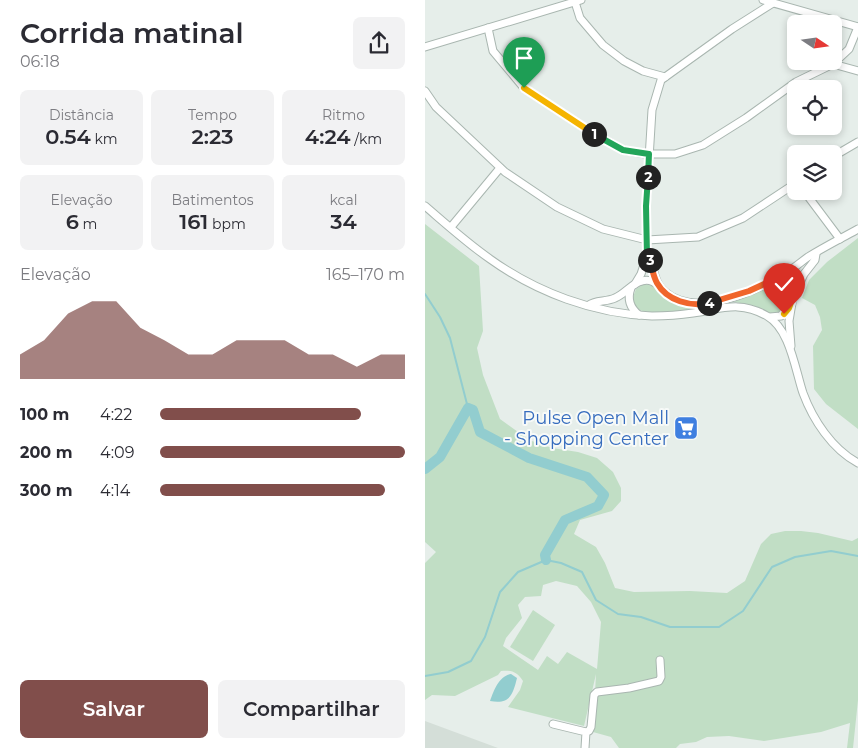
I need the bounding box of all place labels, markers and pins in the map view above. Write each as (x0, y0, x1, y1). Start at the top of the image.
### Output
pin (503, 37, 545, 88)
pin: 1 (581, 122, 607, 146)
pin: 2 (635, 164, 661, 190)
pin: 3 (637, 248, 663, 272)
pin (763, 263, 805, 314)
pin: 4 (697, 290, 721, 316)
place label: Pulse Open Mall - Shopping Center (504, 407, 669, 450)
supermarket icon: Pulse Open Mall - Shopping Center (673, 415, 699, 441)

